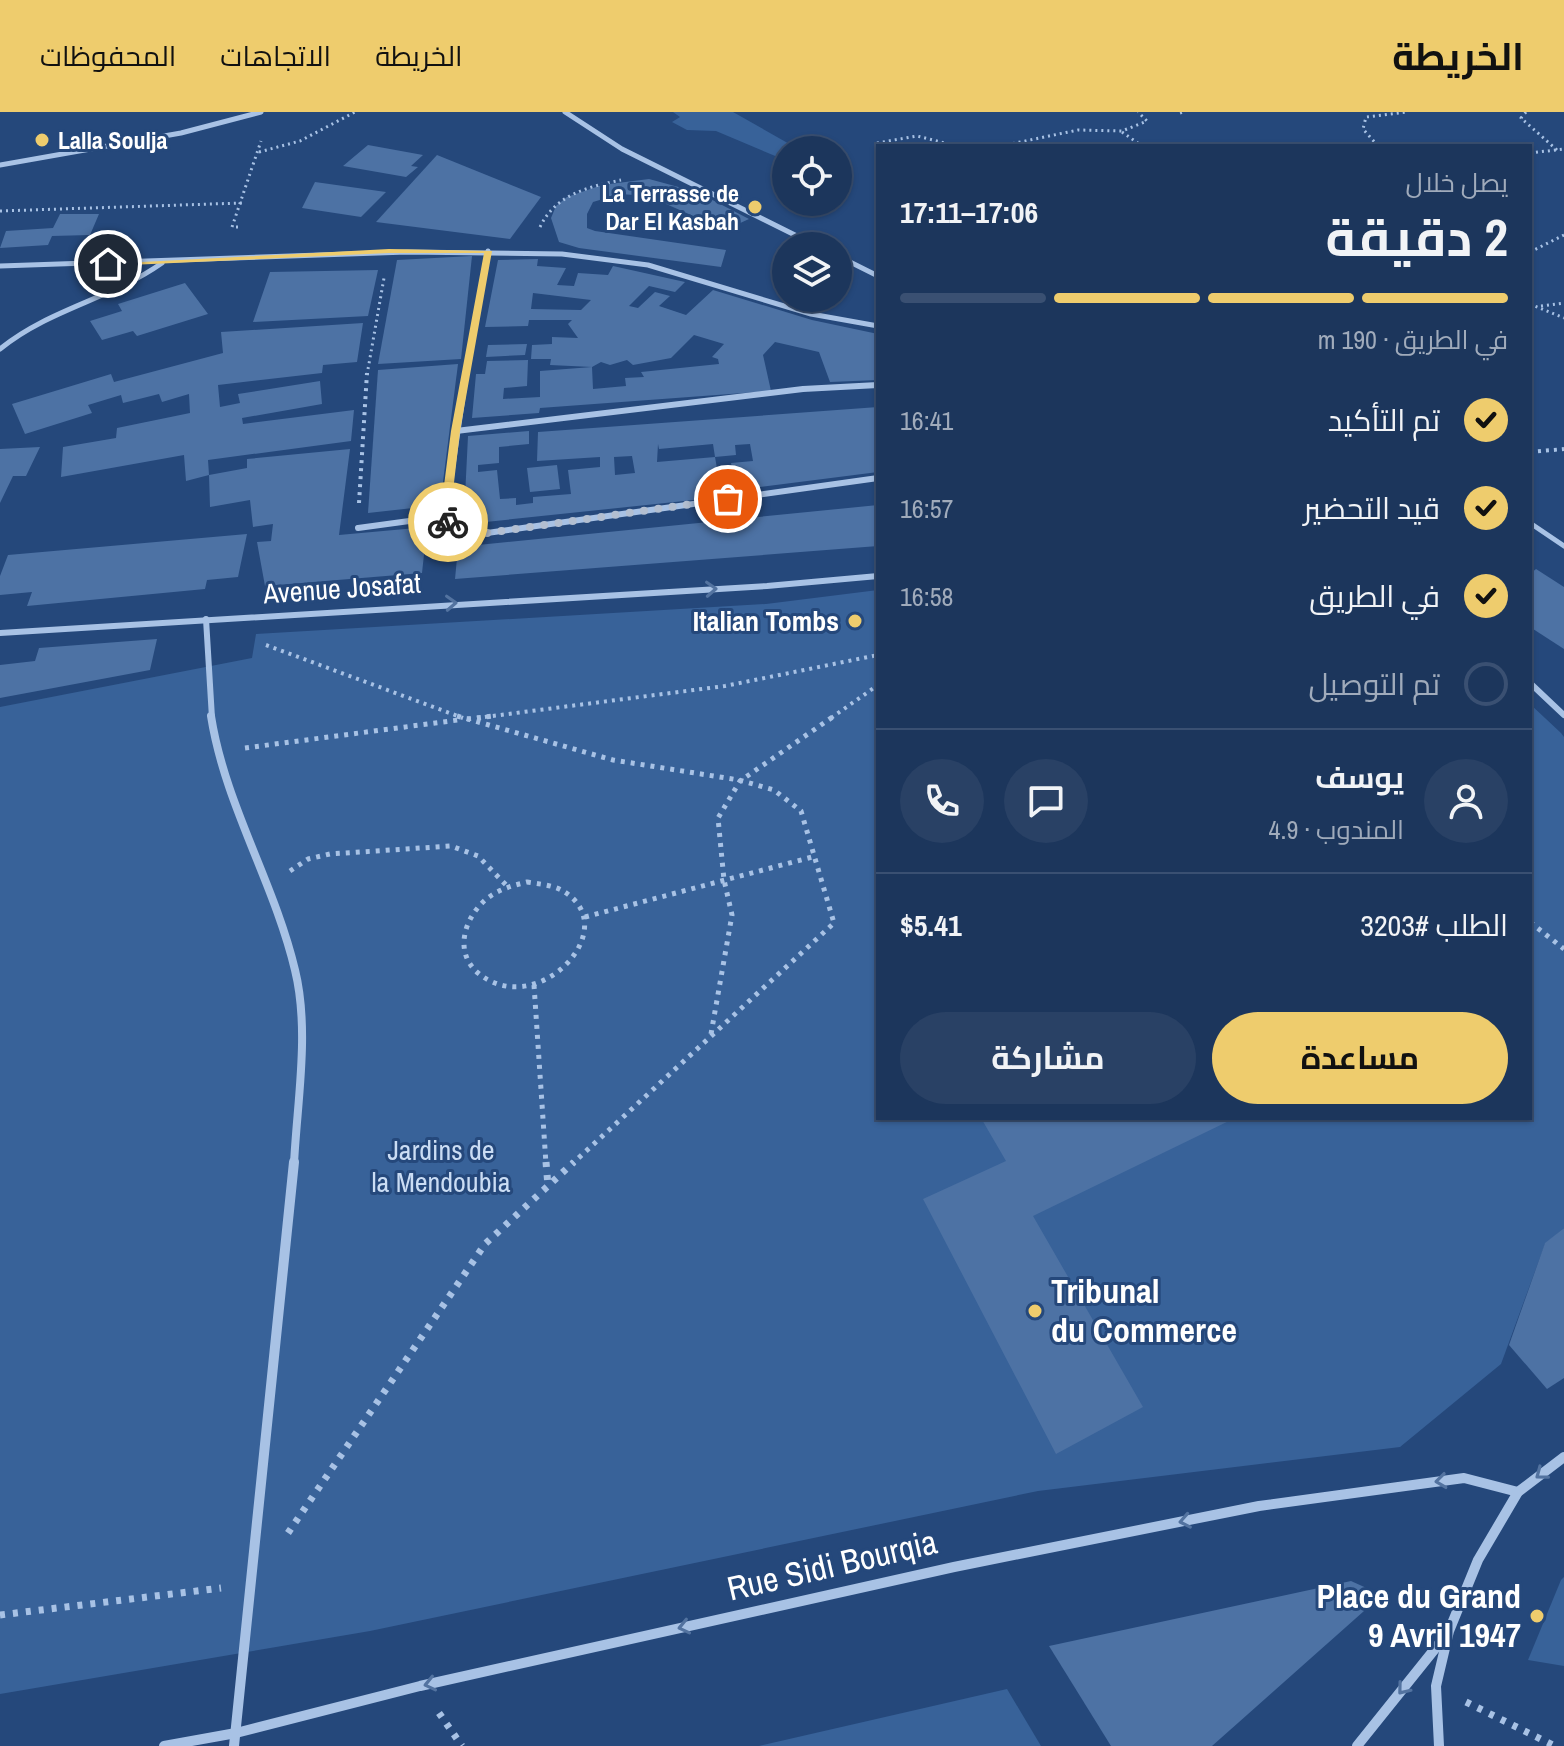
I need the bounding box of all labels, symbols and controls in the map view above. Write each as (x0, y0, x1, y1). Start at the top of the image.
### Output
text: الخريطة (1392, 31, 1524, 82)
text: المحفوظات (40, 37, 176, 75)
text: الاتجاهات (220, 37, 331, 75)
text: الخريطة (375, 37, 463, 75)
place label: Lalla Soulja (58, 124, 167, 156)
marker: Lalla Soulja (33, 131, 51, 149)
map controls (772, 136, 852, 312)
button: locate (772, 136, 852, 216)
text: يصل خلال (1406, 165, 1508, 200)
place label: La Terrasse de Dar El Kasbah (602, 177, 739, 237)
text: 17:06–17:11 (900, 192, 1038, 232)
marker: La Terrasse de Dar El Kasbah (746, 198, 764, 216)
text: 2 دقيقة (1325, 202, 1508, 272)
pin (74, 230, 142, 298)
button: layers (772, 232, 852, 312)
icon: home (86, 242, 130, 286)
text: في الطريق · 190 m (1318, 322, 1508, 357)
icon: check (1464, 398, 1508, 442)
text: تم التأكيد (1328, 400, 1440, 440)
text: 16:41 (900, 403, 953, 438)
pin (694, 465, 762, 533)
icon: bag (706, 477, 750, 521)
courier (408, 482, 488, 562)
icon: check (1464, 486, 1508, 530)
text: قيد التحضير (1303, 488, 1440, 528)
text: 16:57 (900, 491, 953, 526)
icon: bike (426, 500, 470, 544)
street label: Avenue Josafat (261, 564, 422, 613)
icon: check (1464, 574, 1508, 618)
text: في الطريق (1309, 576, 1440, 616)
text: 16:58 (900, 579, 953, 614)
one-way arrow (705, 580, 718, 597)
one-way arrow (445, 595, 458, 612)
place label: Italian Tombs (693, 602, 839, 640)
marker: Italian Tombs (846, 612, 864, 630)
text: تم التوصيل (1309, 664, 1440, 704)
text: يوسف (1315, 757, 1404, 797)
button: phone (900, 759, 984, 843)
button: chat (1004, 759, 1088, 843)
button: person (1424, 759, 1508, 843)
text: المندوب · 4.9 (1269, 812, 1404, 847)
text: $5.41 (900, 905, 962, 945)
text: الطلب #3203 (1360, 905, 1508, 945)
button: مشاركة (900, 1012, 1196, 1104)
button: مساعدة (1212, 1012, 1508, 1104)
park label: Jardins de la Mendoubia (371, 1131, 511, 1201)
place label: Tribunal du Commerce (1051, 1268, 1237, 1353)
marker: Tribunal du Commerce (1026, 1302, 1044, 1320)
one-way arrow (1535, 1465, 1550, 1479)
one-way arrow (1434, 1472, 1448, 1489)
one-way arrow (1178, 1512, 1192, 1529)
street label: Rue Sidi Bourqia (723, 1518, 942, 1611)
place label: Place du Grand 9 Avril 1947 (1316, 1573, 1521, 1658)
marker: Place du Grand 9 Avril 1947 (1528, 1607, 1546, 1625)
one-way arrow (677, 1618, 691, 1635)
one-way arrow (424, 1675, 437, 1692)
one-way arrow (1398, 1680, 1413, 1694)

